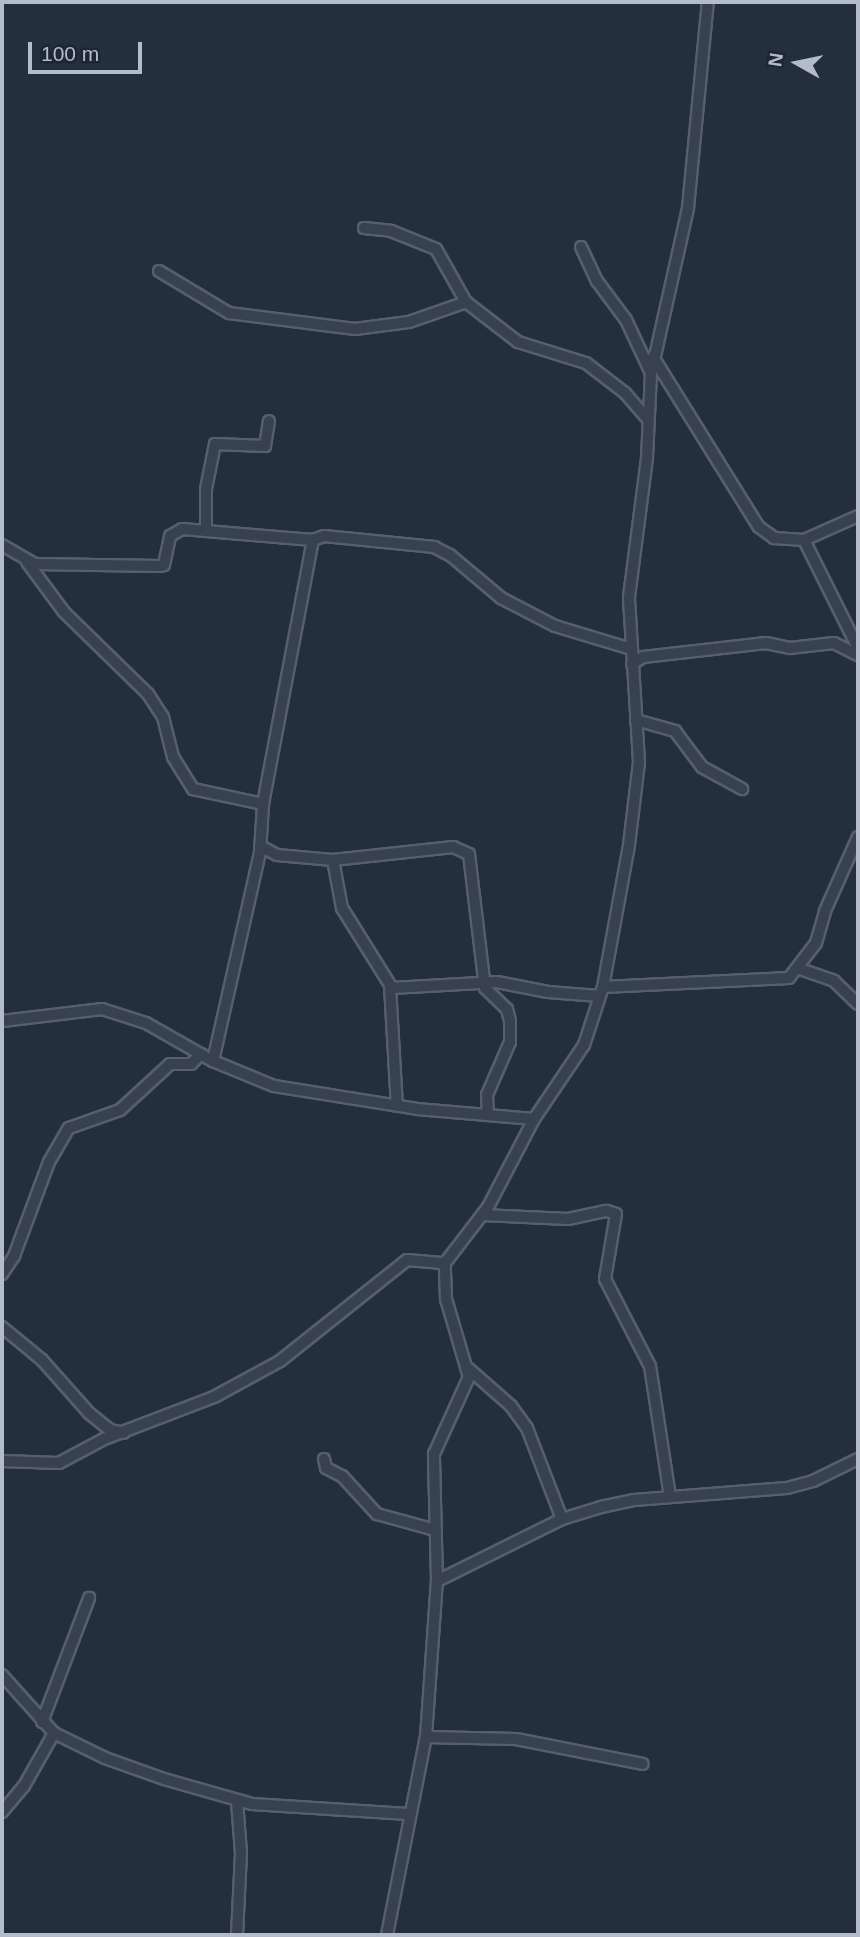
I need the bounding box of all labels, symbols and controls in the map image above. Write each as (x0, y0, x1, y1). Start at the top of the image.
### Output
scale bar (32, 28, 145, 72)
north arrow (762, 28, 832, 98)
text: 100 m (41, 42, 99, 65)
text: N (764, 51, 787, 68)

